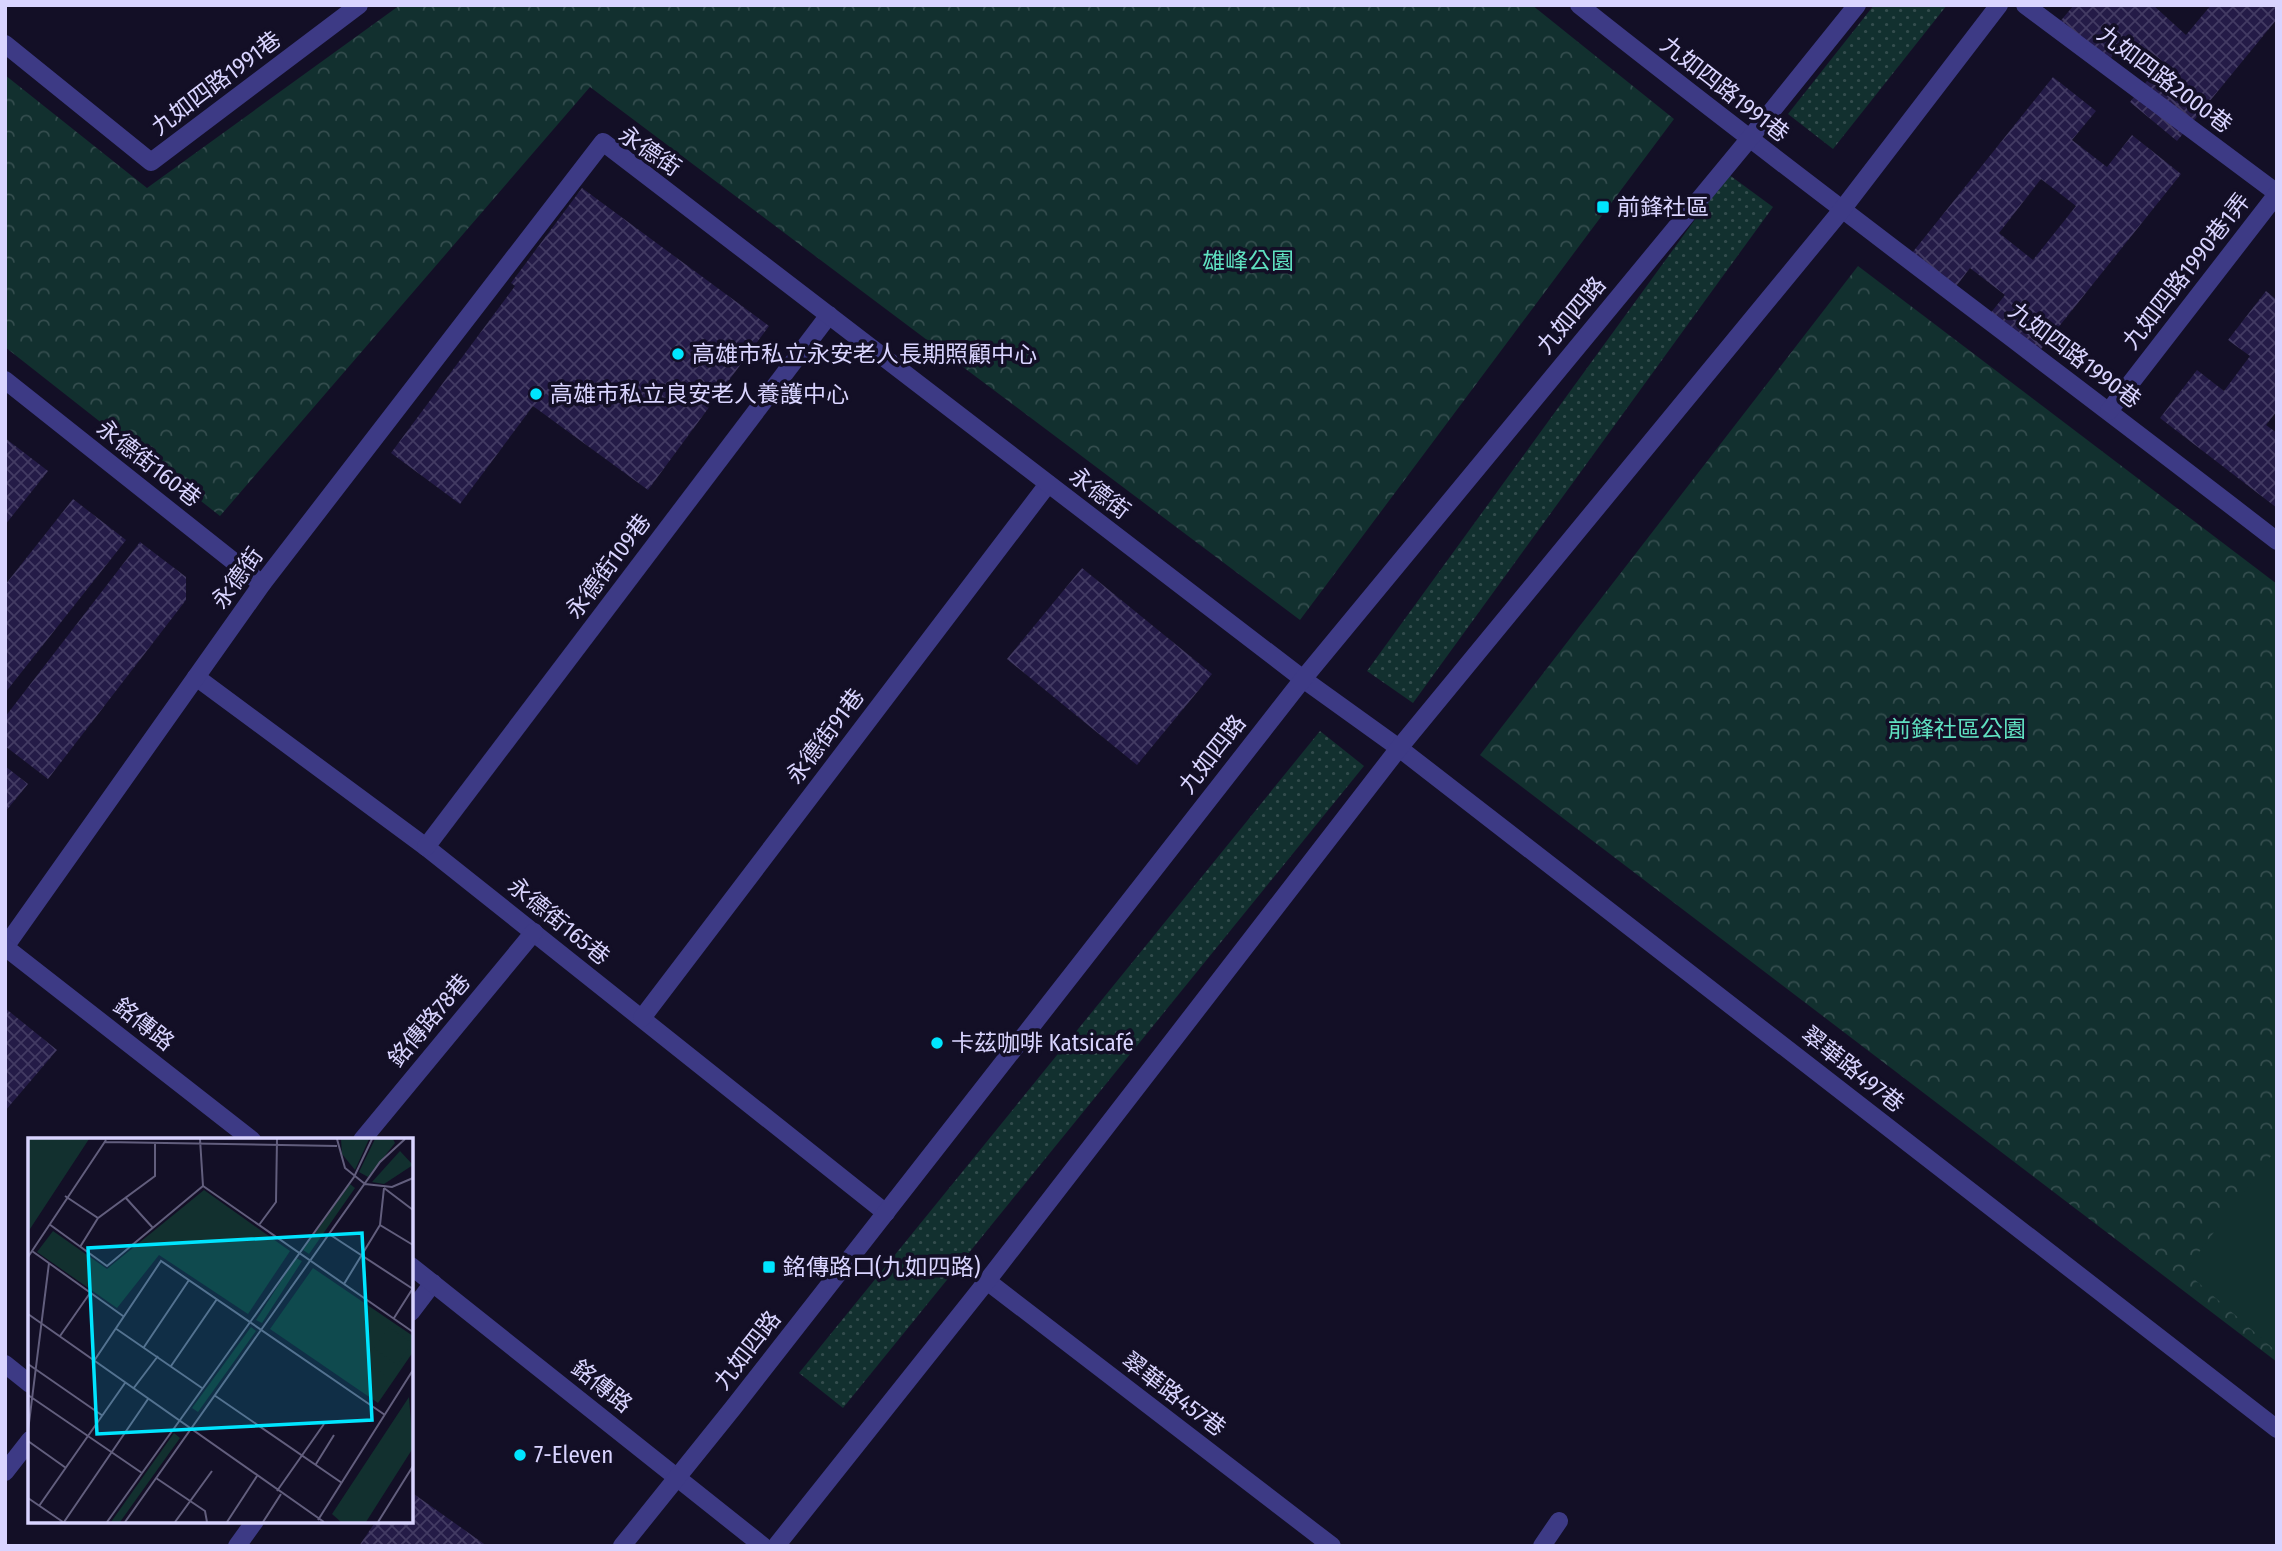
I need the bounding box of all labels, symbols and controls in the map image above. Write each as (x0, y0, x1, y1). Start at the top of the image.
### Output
street label: 九如四路2000巷 (2092, 19, 2238, 139)
street label: 九如四路1991巷 (146, 25, 286, 141)
street label: 九如四路1991巷 (1655, 30, 1795, 148)
street label: 永德街 (614, 120, 686, 182)
street label: 九如四路1990巷1弄 (2116, 187, 2256, 355)
place label: 前鋒社區 (1617, 193, 1709, 221)
marker: 前鋒社區 (1595, 199, 1611, 215)
park label: 雄峰公園 (1202, 247, 1294, 275)
street label: 九如四路 (1531, 271, 1611, 359)
street label: 九如四路1990巷 (2003, 296, 2147, 414)
place label: 高雄市私立永安老人長期照顧中心 (692, 340, 1037, 368)
marker: 高雄市私立永安老人長期照顧中心 (670, 346, 686, 362)
place label: 高雄市私立良安老人養護中心 (550, 380, 849, 408)
marker: 高雄市私立良安老人養護中心 (528, 386, 544, 402)
street label: 永德街160巷 (91, 414, 207, 512)
street label: 永德街 (1064, 461, 1136, 525)
street label: 永德街109巷 (560, 508, 656, 624)
street label: 永德街 (205, 542, 269, 614)
street label: 永德街91巷 (780, 683, 870, 789)
street label: 九如四路 (1173, 709, 1251, 799)
park label: 前鋒社區公園 (1888, 715, 2026, 743)
street label: 永德街165巷 (502, 871, 616, 971)
street label: 銘傳路78巷 (382, 968, 476, 1072)
street label: 銘傳路 (108, 992, 180, 1056)
street label: 翠華路497巷 (1796, 1020, 1910, 1118)
place label: 卡茲咖啡 Katsicafé (951, 1029, 1134, 1057)
marker: 卡茲咖啡 Katsicafé (929, 1035, 945, 1051)
inset map (28, 1138, 413, 1523)
place label: 銘傳路口(九如四路) (783, 1253, 981, 1281)
marker: 銘傳路口(九如四路) (761, 1259, 777, 1275)
street label: 九如四路 (708, 1305, 786, 1395)
street label: 翠華路457巷 (1117, 1346, 1231, 1442)
street label: 銘傳路 (566, 1354, 638, 1418)
place label: 7-Eleven (534, 1441, 613, 1469)
marker: 7-Eleven (512, 1447, 528, 1463)

